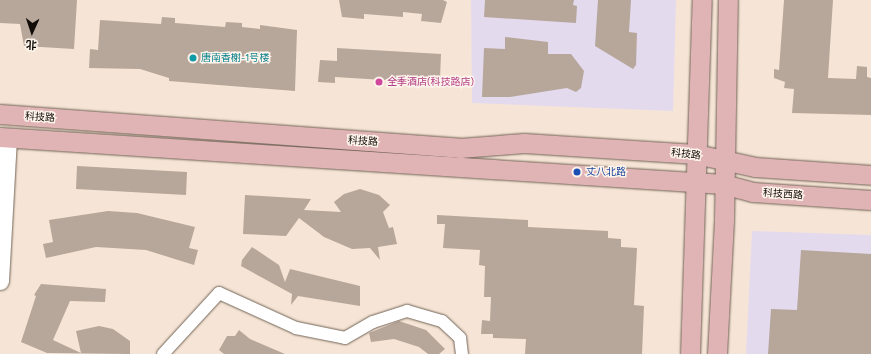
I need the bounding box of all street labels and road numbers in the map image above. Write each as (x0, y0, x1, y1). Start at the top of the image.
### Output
street label: 科技路 (25, 110, 55, 124)
street label: 科技路 (348, 134, 378, 148)
street label: 科技路 (670, 146, 702, 162)
street label: 科技西路 (763, 187, 803, 201)

